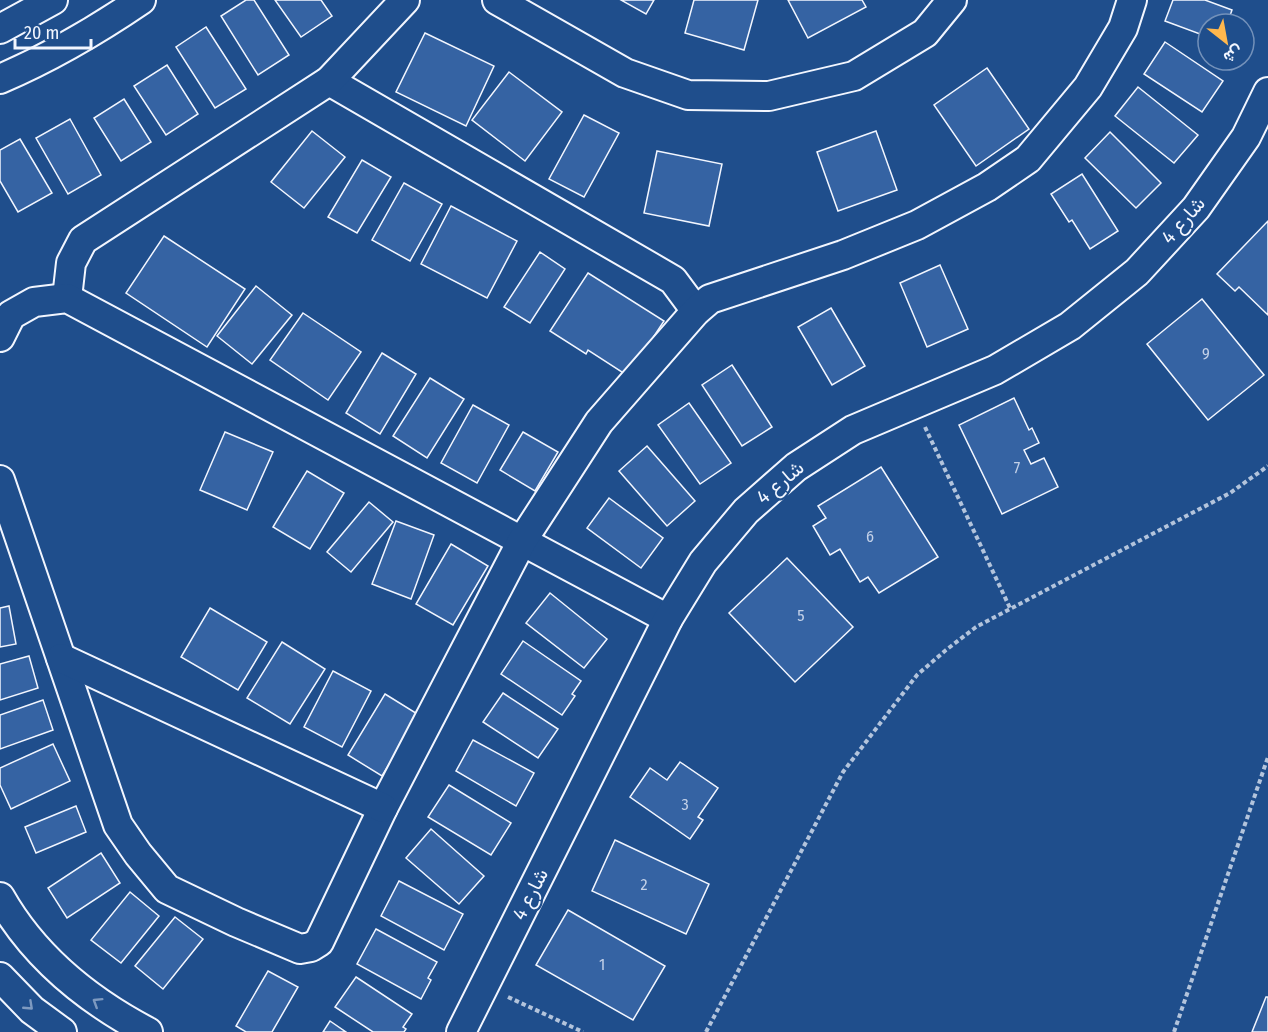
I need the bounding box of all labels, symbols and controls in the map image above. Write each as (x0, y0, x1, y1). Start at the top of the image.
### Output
scale bar (15, 12, 92, 50)
north arrow (1196, 12, 1256, 72)
text: 20 m (24, 22, 59, 44)
text: ش (1220, 41, 1247, 68)
street label: شارع 4 (1156, 192, 1211, 250)
house number: 9 (1202, 344, 1210, 363)
street label: شارع 4 (751, 455, 810, 510)
house number: 7 (1014, 458, 1021, 477)
house number: 6 (866, 527, 874, 546)
house number: 5 (797, 606, 805, 625)
house number: 3 (681, 795, 689, 814)
street label: شارع 4 (507, 864, 555, 925)
house number: 2 (640, 875, 648, 894)
house number: 1 (599, 955, 605, 974)
one-way arrow (23, 999, 33, 1010)
one-way arrow (93, 999, 104, 1010)

